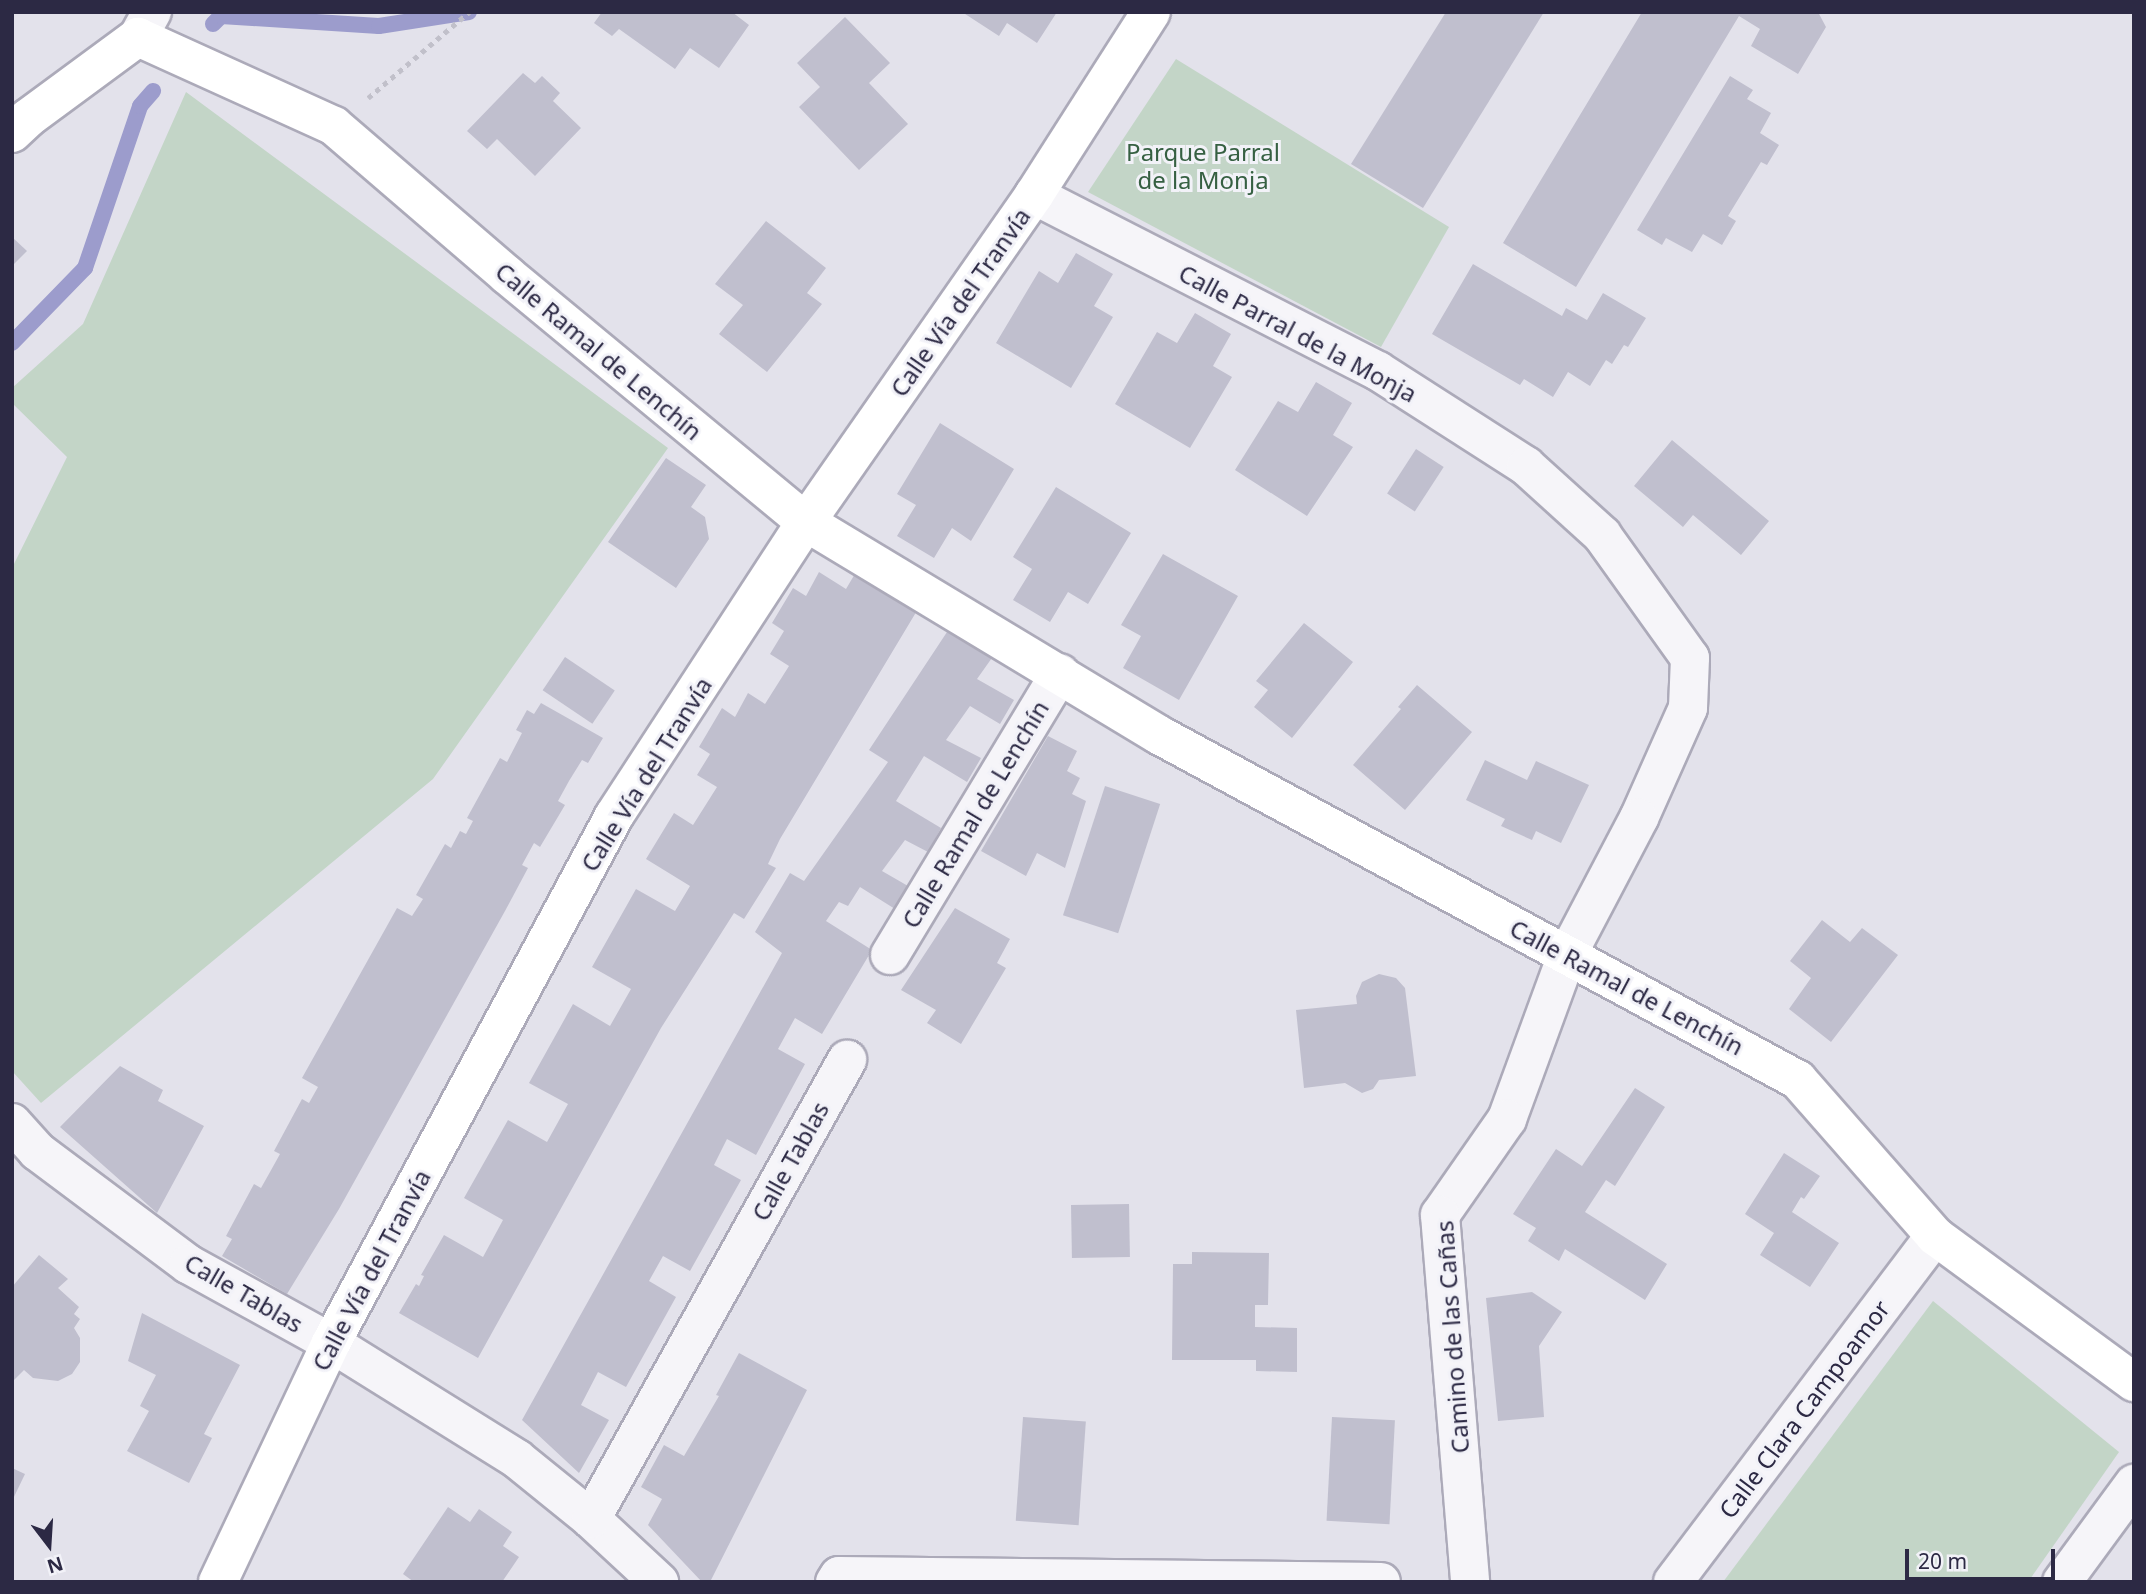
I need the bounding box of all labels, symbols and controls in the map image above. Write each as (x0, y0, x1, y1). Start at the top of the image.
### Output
park label: Parque Parral de la Monja (1126, 138, 1280, 194)
street label: Calle Vía del Tranvía (884, 202, 1036, 402)
street label: Calle Ramal de Lenchín (490, 256, 708, 446)
street label: Calle Parral de la Monja (1174, 258, 1422, 408)
street label: Calle Vía del Tranvía (575, 672, 717, 876)
street label: Calle Ramal de Lenchín (896, 695, 1054, 933)
street label: Calle Ramal de Lenchín (1505, 913, 1749, 1061)
street label: Calle Tablas (746, 1096, 834, 1226)
street label: Calle Vía del Tranvía (306, 1165, 436, 1375)
street label: Camino de las Cañas (1430, 1220, 1474, 1454)
street label: Calle Tablas (180, 1248, 308, 1338)
street label: Calle Clara Campoamor (1713, 1294, 1895, 1524)
north arrow (14, 1510, 84, 1580)
scale bar (1908, 1534, 2058, 1578)
text: 20 m (1918, 1547, 1967, 1575)
text: N (44, 1550, 66, 1580)

